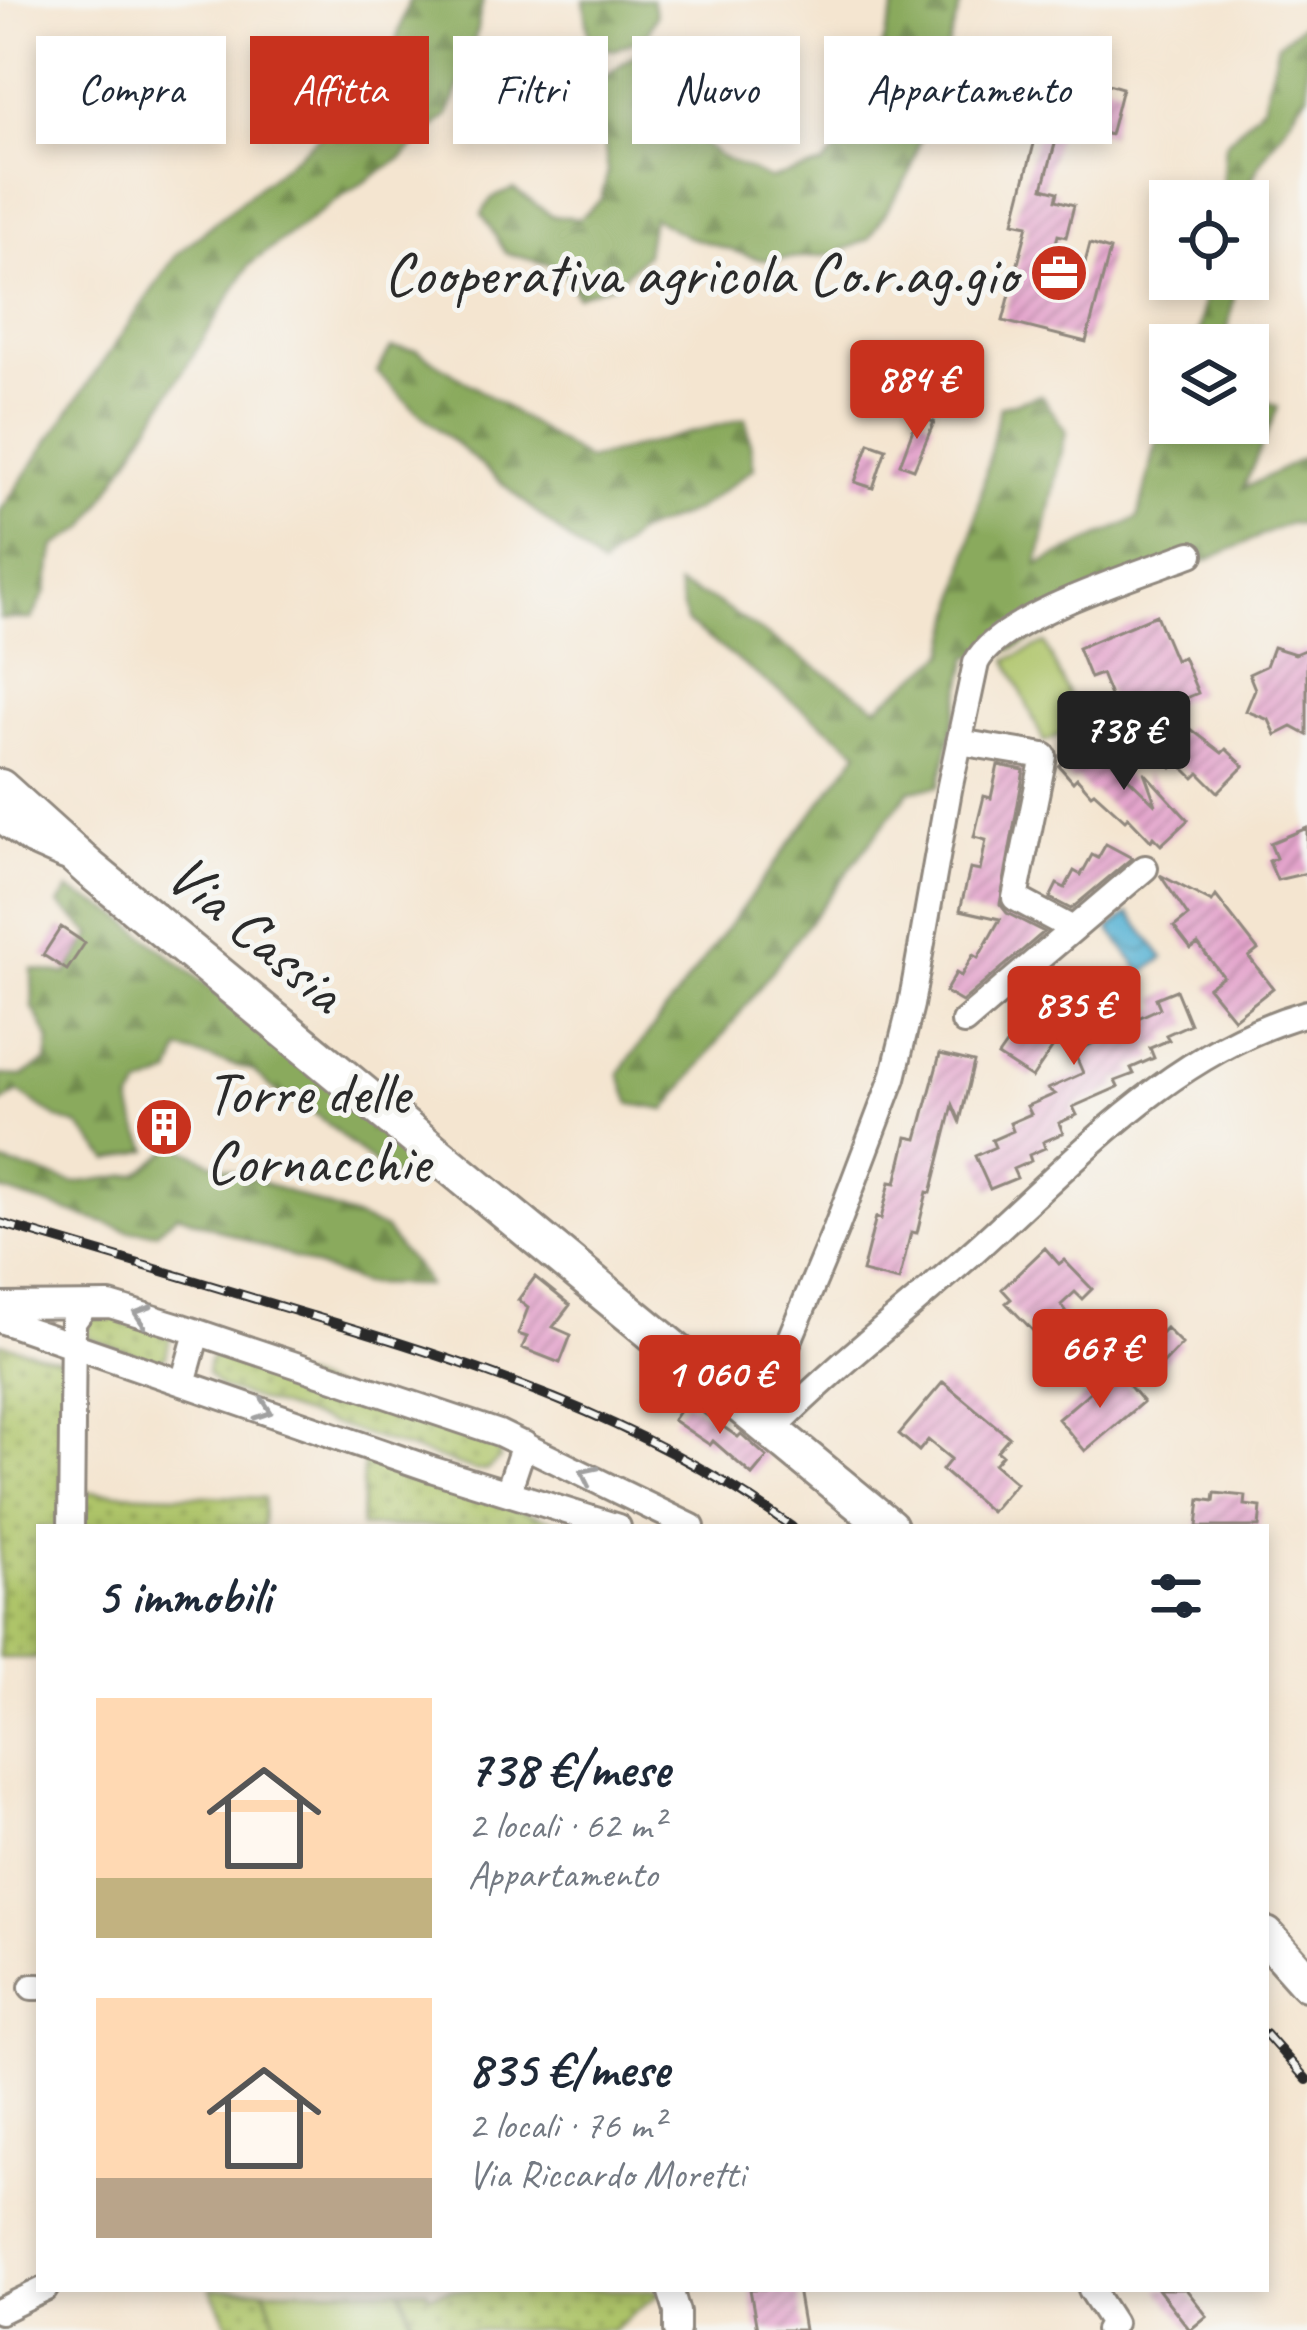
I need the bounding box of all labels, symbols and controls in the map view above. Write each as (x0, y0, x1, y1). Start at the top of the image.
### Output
chip: Compra (36, 36, 226, 144)
chip: Affitta (250, 36, 429, 144)
chip: Filtri (453, 36, 608, 144)
chip: Nuovo (632, 36, 800, 144)
chip: Appartamento (824, 36, 1112, 144)
map controls (1149, 180, 1269, 444)
button: locate (1149, 180, 1269, 300)
place label: Cooperativa agricola Co.r.ag.gio (384, 236, 1023, 312)
office icon: Cooperativa agricola Co.r.ag.gio (1028, 242, 1090, 304)
button: layers (1149, 324, 1269, 444)
pin: 884 € (833, 340, 1001, 442)
text: 884 € (877, 354, 957, 403)
pin: 738 € (1040, 691, 1208, 793)
text: 738 € (1084, 705, 1164, 754)
street label: Via Cassia (152, 837, 364, 1032)
pin: 835 € (990, 966, 1158, 1068)
text: 835 € (1034, 980, 1114, 1029)
place label: Torre delle Cornacchie (206, 1055, 434, 1200)
building icon: Torre delle Cornacchie (133, 1096, 195, 1158)
one-way arrow (132, 1304, 153, 1329)
pin: 667 € (1016, 1309, 1184, 1411)
text: 667 € (1059, 1323, 1141, 1372)
pin: 1 060 € (609, 1335, 831, 1437)
text: 1 060 € (666, 1349, 774, 1398)
one-way arrow (252, 1396, 273, 1421)
one-way arrow (579, 1466, 600, 1489)
icon: filters (1143, 1563, 1209, 1629)
text: 5 immobili (96, 1564, 271, 1628)
text: 738 €/mese (468, 1737, 670, 1801)
icon: home (192, 1746, 336, 1890)
text: 2 locali · 62 m² (468, 1801, 664, 1850)
text: Appartamento (468, 1850, 657, 1899)
text: 835 €/mese (468, 2037, 669, 2101)
icon: home (192, 2046, 336, 2190)
text: 2 locali · 76 m² (468, 2101, 664, 2150)
text: Via Riccardo Moretti (468, 2150, 745, 2199)

